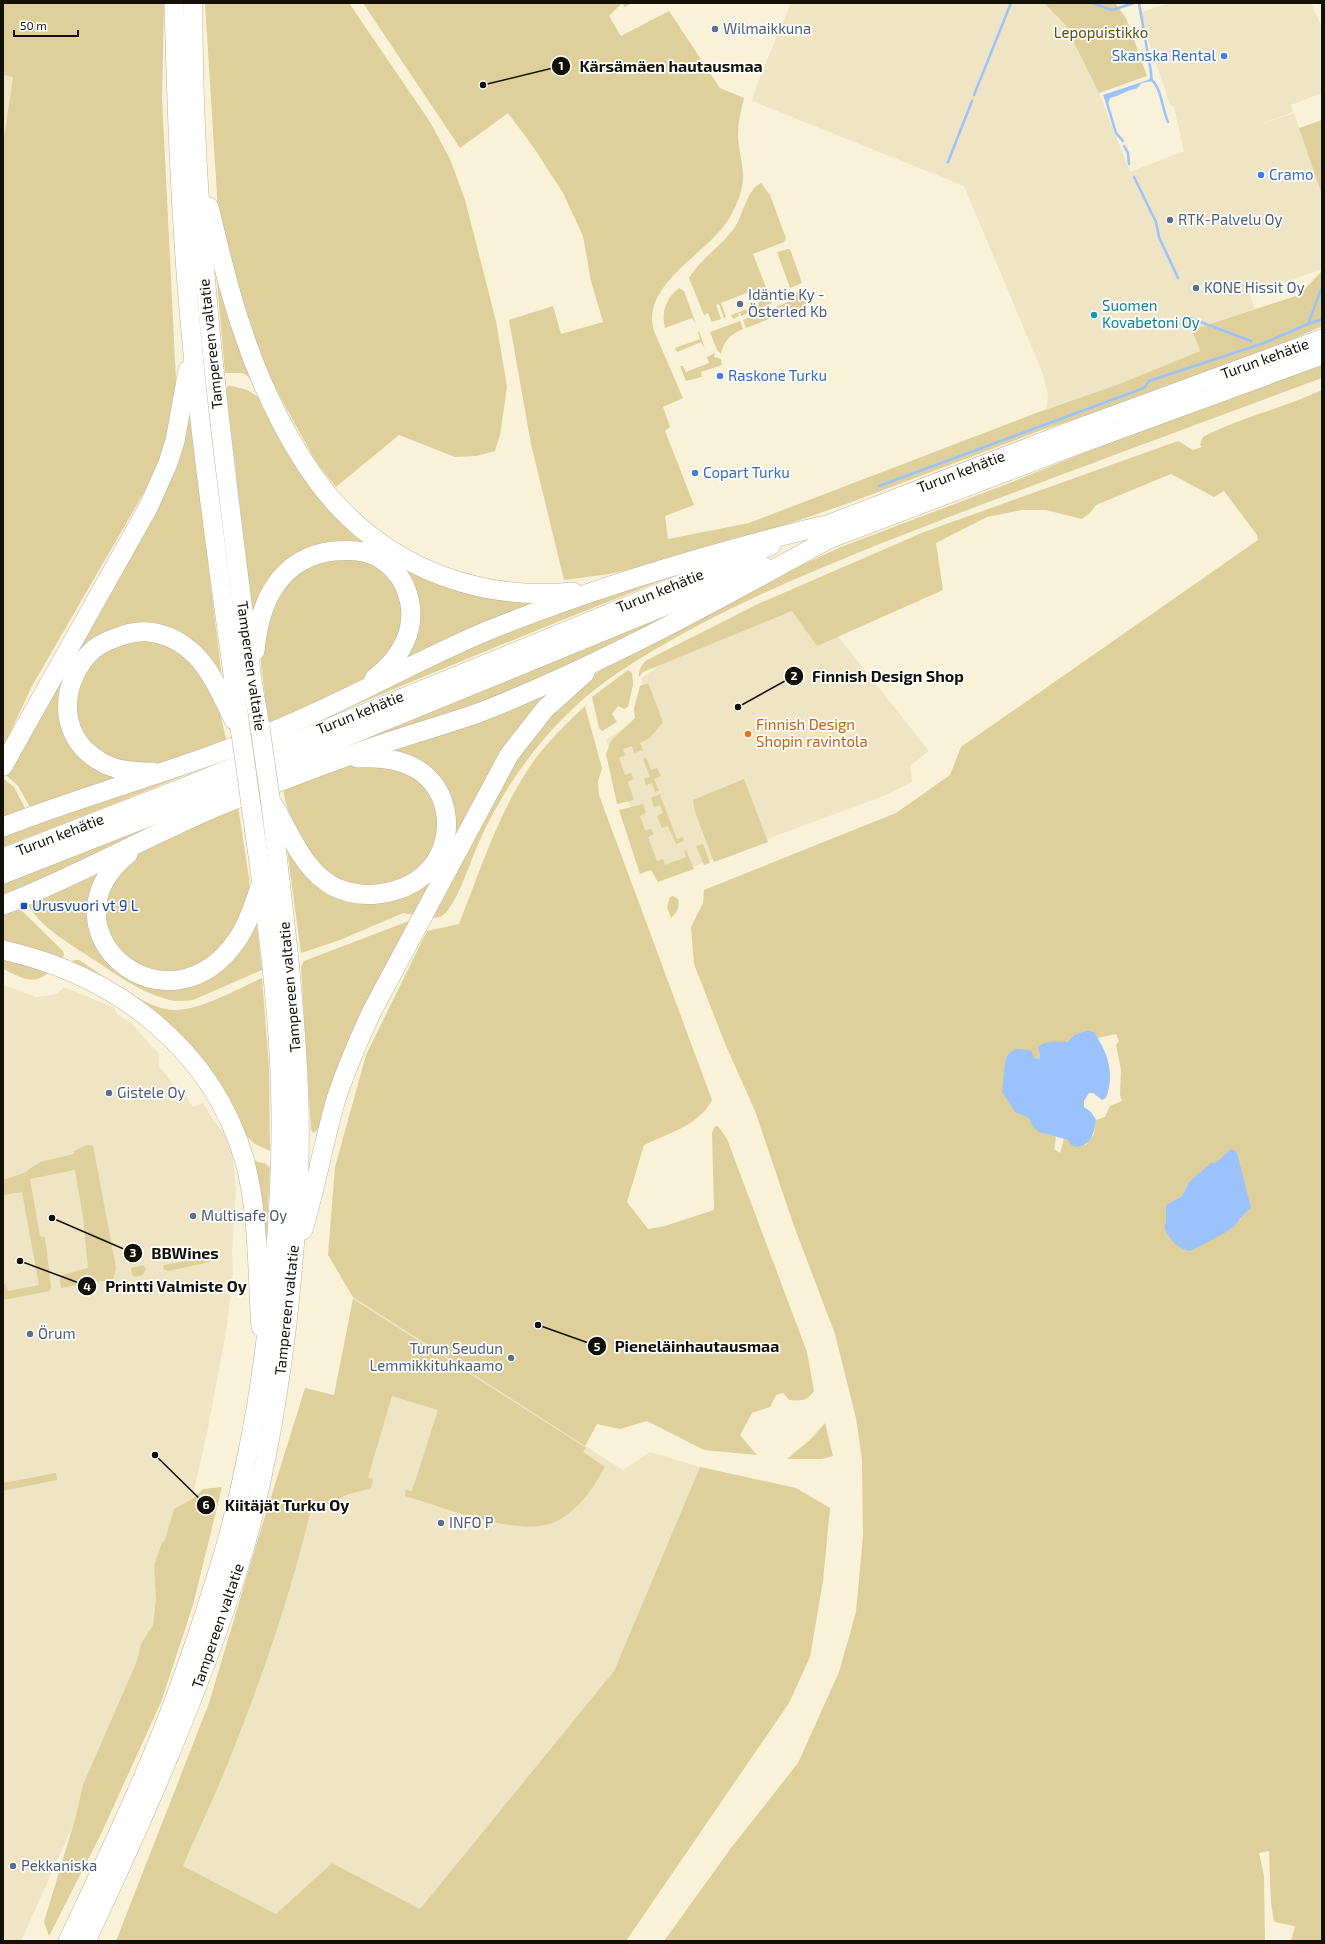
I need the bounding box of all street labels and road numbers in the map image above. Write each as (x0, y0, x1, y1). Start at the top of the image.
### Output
street label: Tampereen valtatie (194, 278, 226, 410)
street label: Turun kehätie (1218, 334, 1311, 382)
street label: Turun kehätie (914, 446, 1007, 496)
street label: Turun kehätie (613, 564, 706, 616)
street label: Tampereen valtatie (234, 600, 270, 732)
street label: Turun kehätie (313, 686, 406, 738)
street label: Turun kehätie (13, 809, 106, 859)
street label: Tampereen valtatie (274, 921, 304, 1053)
street label: Tampereen valtatie (270, 1244, 302, 1376)
street label: Tampereen valtatie (187, 1561, 247, 1691)

